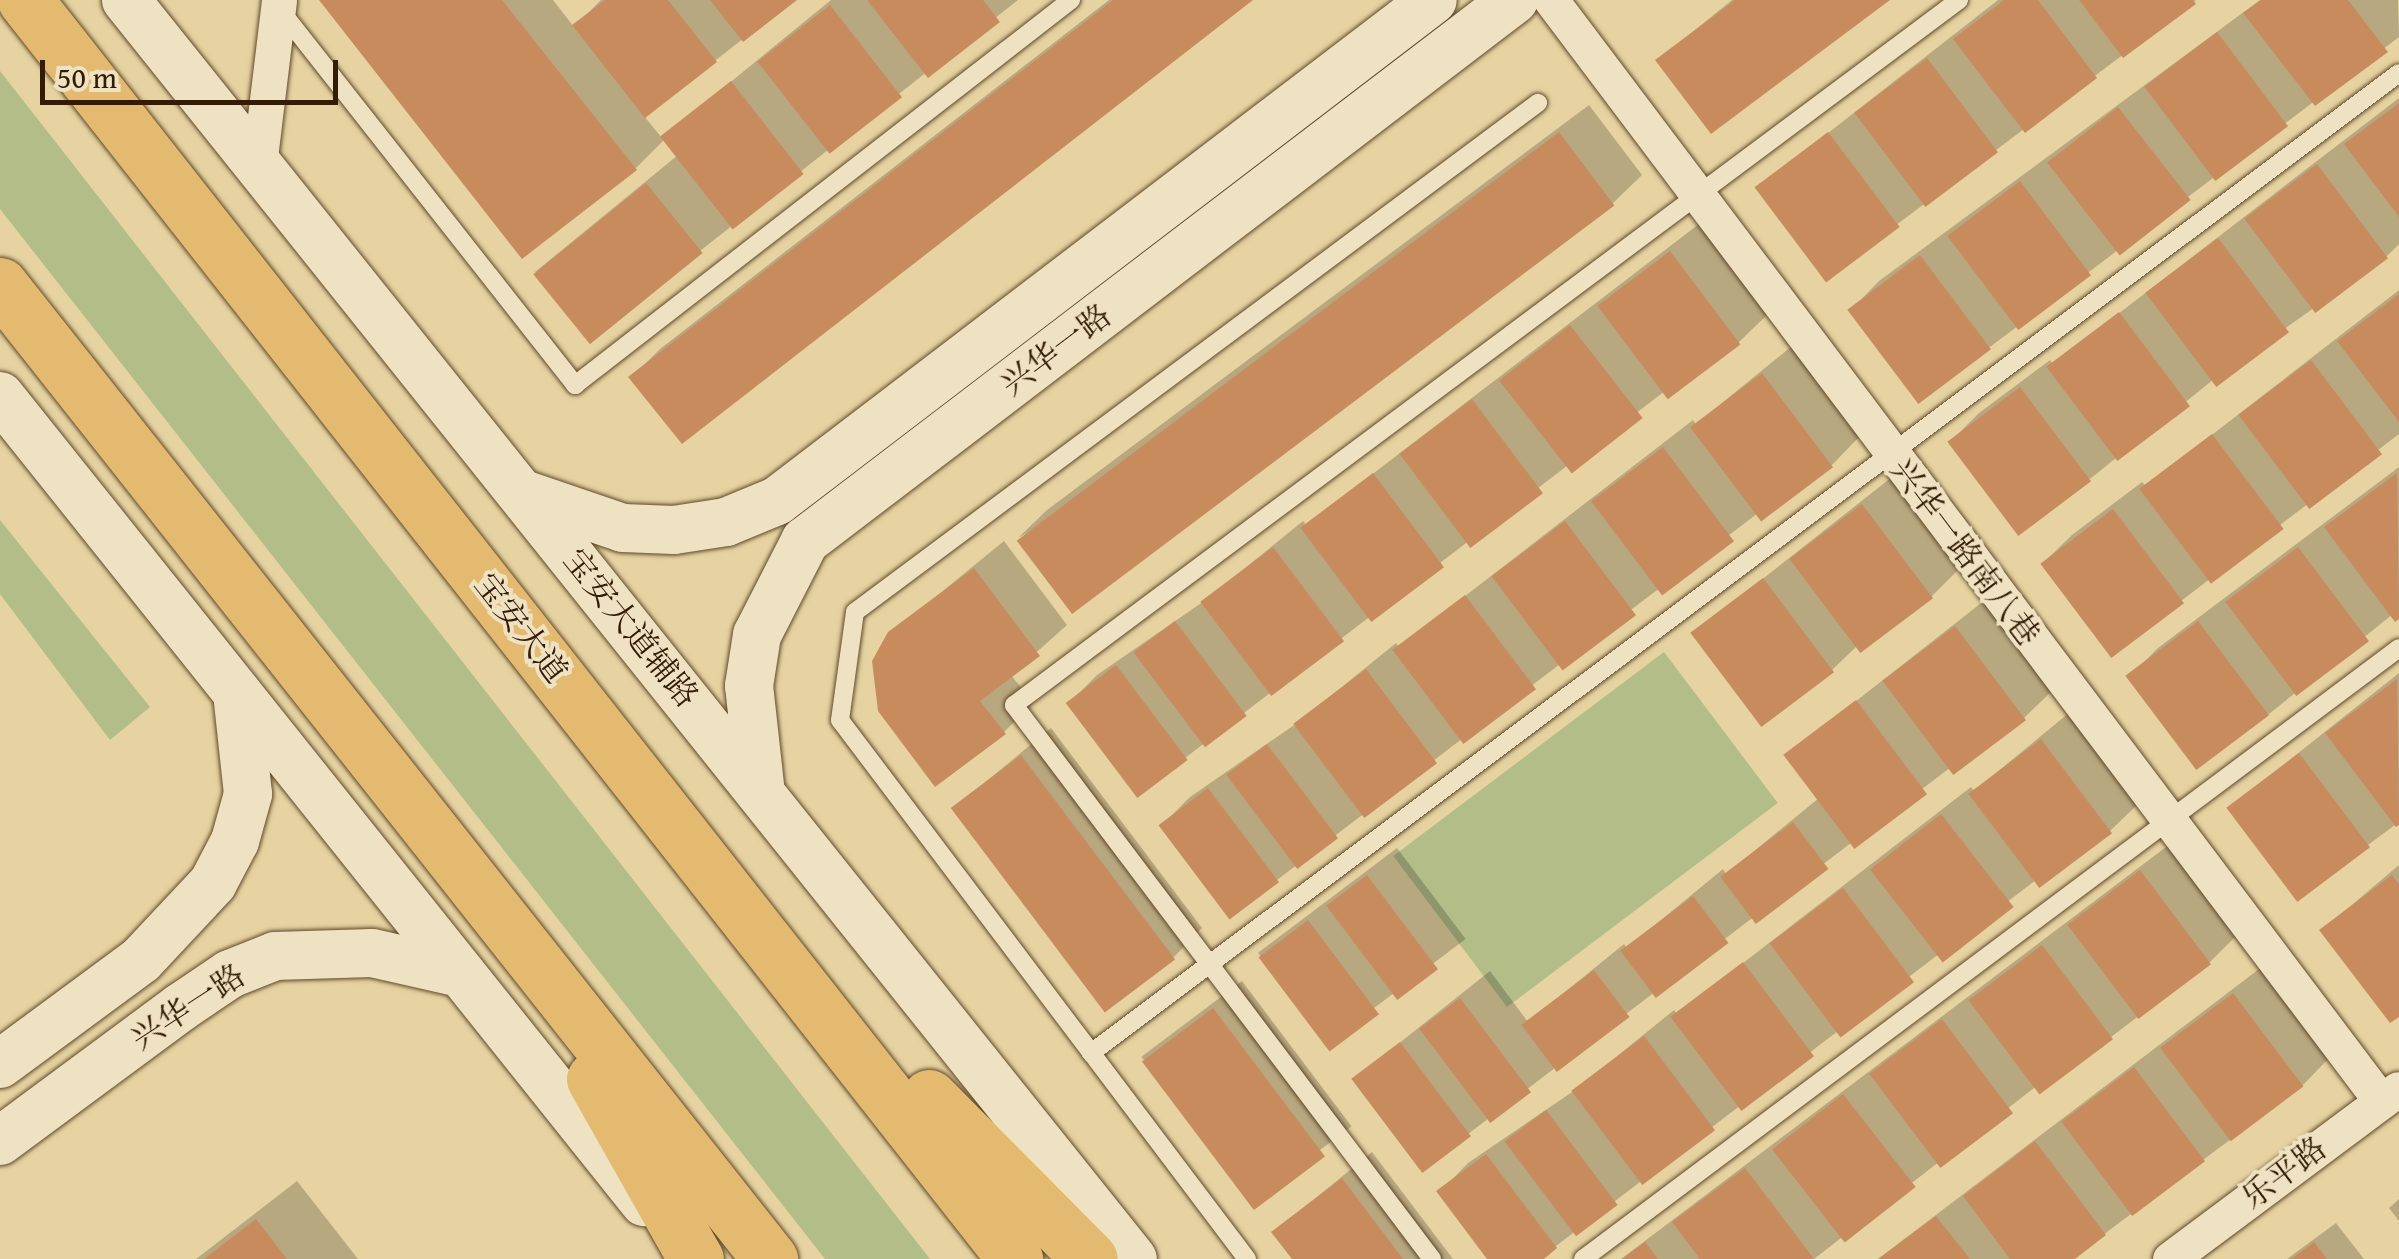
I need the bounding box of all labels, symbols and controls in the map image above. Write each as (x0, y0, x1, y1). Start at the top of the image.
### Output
scale bar (45, 40, 342, 102)
text: 50 m (57, 55, 117, 99)
street label: 兴华一路 (993, 296, 1119, 404)
street label: 兴华一路南八巷 (1882, 451, 2048, 653)
street label: 宝安大道辅路 (556, 541, 706, 715)
street label: 宝安大道 (466, 566, 576, 690)
street label: 兴华一路 (124, 956, 252, 1058)
street label: 乐平路 (2234, 1129, 2334, 1217)

